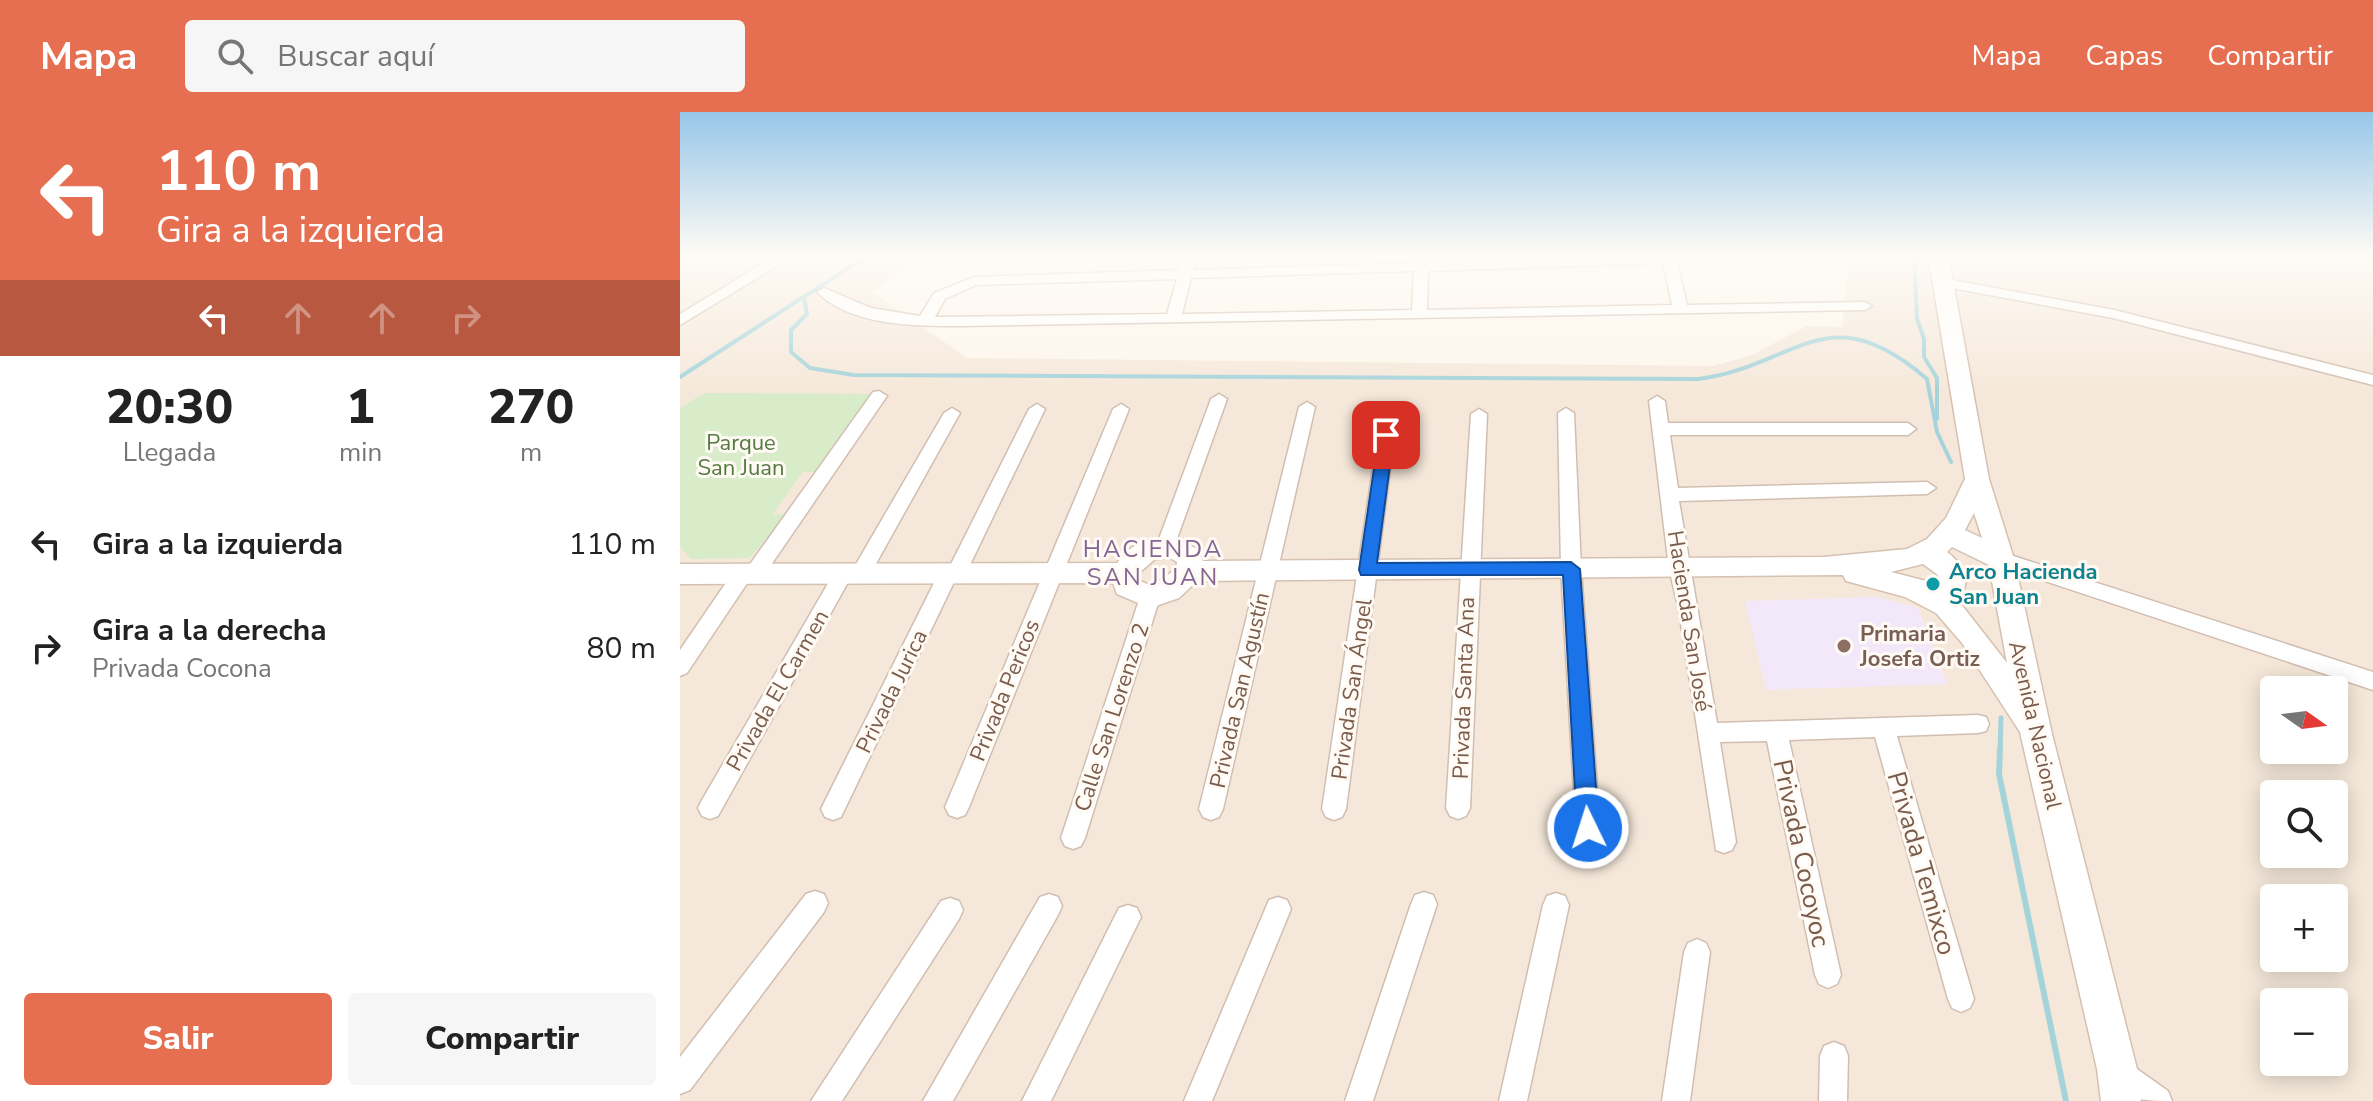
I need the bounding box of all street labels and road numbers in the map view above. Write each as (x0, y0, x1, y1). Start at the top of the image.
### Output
street label: Hacienda San José (1660, 528, 1718, 714)
street label: Privada San Agustín (1203, 589, 1277, 791)
street label: Privada San Ángel (1324, 596, 1380, 782)
street label: Privada Santa Ana (1446, 596, 1482, 780)
street label: Privada El Carmen (719, 604, 836, 777)
street label: Privada Pericos (963, 615, 1047, 766)
street label: Calle San Lorenzo 2 (1067, 619, 1157, 816)
street label: Privada Jurica (849, 625, 935, 758)
street label: Avenida Nacional (2001, 638, 2069, 813)
street label: Privada Cocoyoc (1765, 756, 1838, 950)
street label: Privada Temixco (1879, 767, 1964, 959)

